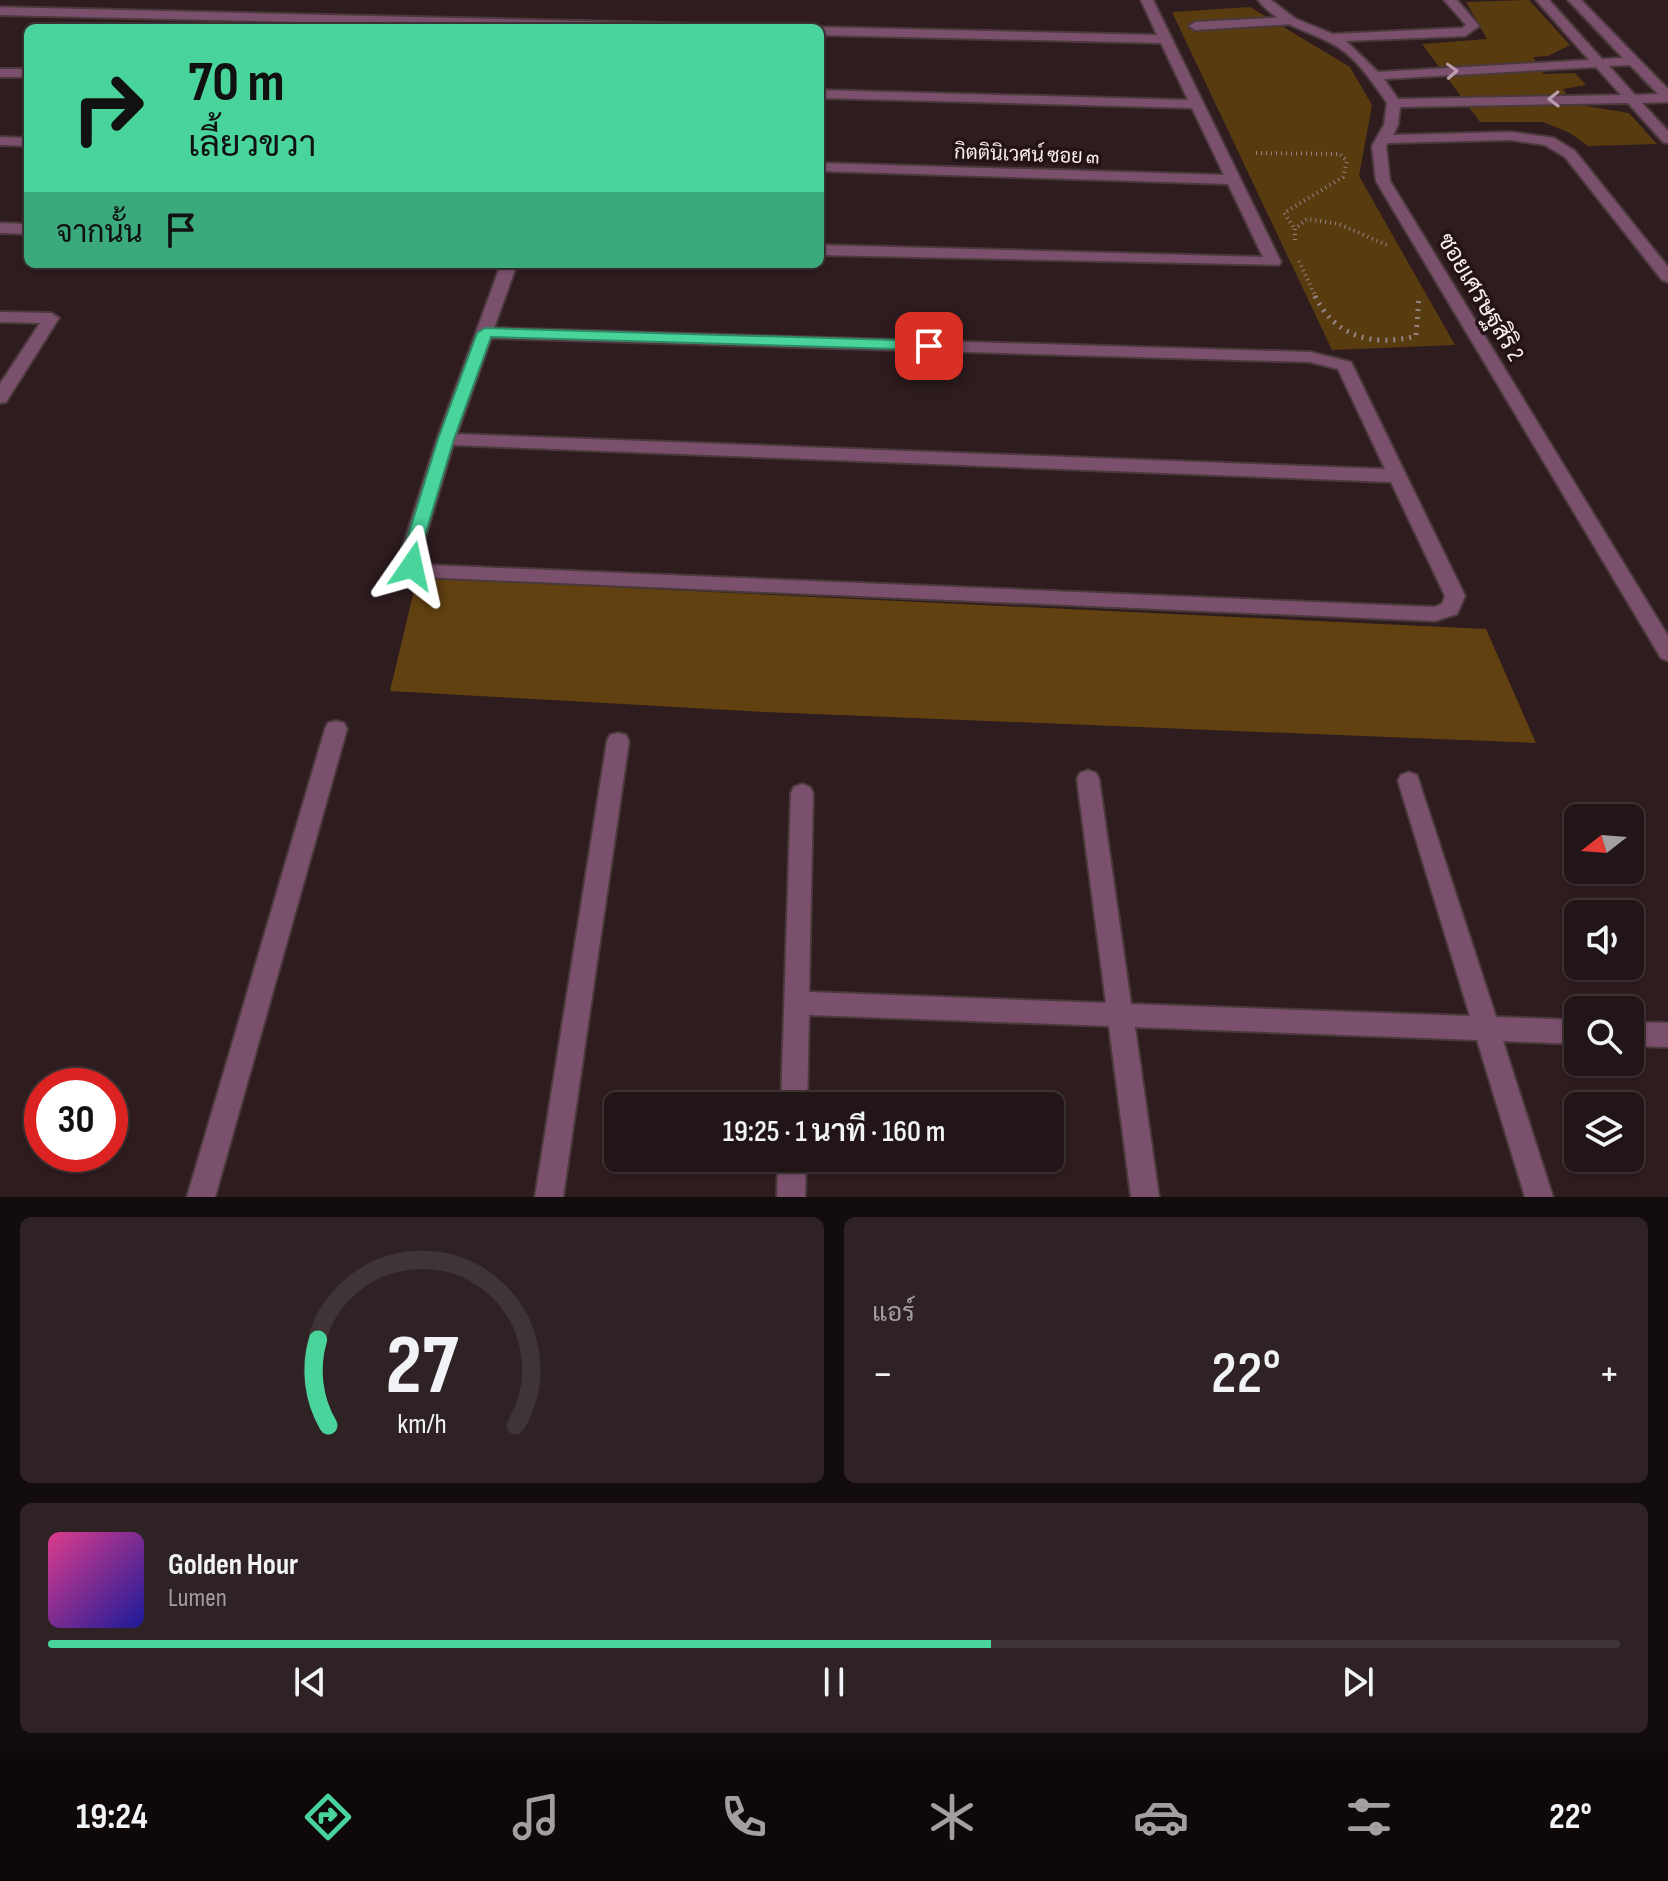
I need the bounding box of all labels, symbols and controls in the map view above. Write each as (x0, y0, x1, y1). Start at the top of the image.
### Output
text: 70 m (188, 50, 285, 117)
icon: right (56, 56, 160, 160)
one-way arrow (1446, 63, 1459, 80)
one-way arrow (1547, 91, 1560, 108)
text: เลี้ยวขวา (188, 124, 316, 167)
street label: กิตตินิเวศน์ ซอย ๓ (954, 137, 1100, 170)
icon: arrive (159, 208, 203, 252)
text: จากนั้น (56, 215, 143, 251)
street label: ซอยเศรษฐสิริ 2 (1430, 228, 1530, 367)
pin (895, 312, 963, 380)
icon: arrive (907, 324, 951, 368)
position arrow (370, 524, 454, 608)
north arrow (1564, 804, 1644, 884)
map controls (1564, 804, 1644, 1172)
button: sound (1564, 900, 1644, 980)
button: search (1564, 996, 1644, 1076)
speed limit sign: 30 (24, 1068, 128, 1172)
button: layers (1564, 1092, 1644, 1172)
text: 19:25 · 1 นาที · 160 m (723, 1114, 945, 1150)
text: แอร์ (872, 1298, 915, 1329)
text: 27 (386, 1317, 459, 1417)
text: 22° (1211, 1338, 1281, 1410)
text: − (872, 1348, 894, 1401)
text: + (1598, 1348, 1620, 1401)
text: km/h (397, 1407, 447, 1442)
text: Golden Hour (168, 1547, 298, 1583)
text: Lumen (168, 1583, 227, 1614)
icon: previous (288, 1660, 332, 1704)
icon: pause (812, 1660, 856, 1704)
icon: next (1336, 1660, 1380, 1704)
icon: directions (300, 1789, 356, 1845)
icon: music (508, 1789, 564, 1845)
icon: phone (716, 1789, 772, 1845)
icon: climate (924, 1789, 980, 1845)
icon: car (1133, 1789, 1189, 1845)
icon: filters (1341, 1789, 1397, 1845)
text: 19:24 (76, 1796, 148, 1839)
text: 22° (1549, 1796, 1592, 1839)

